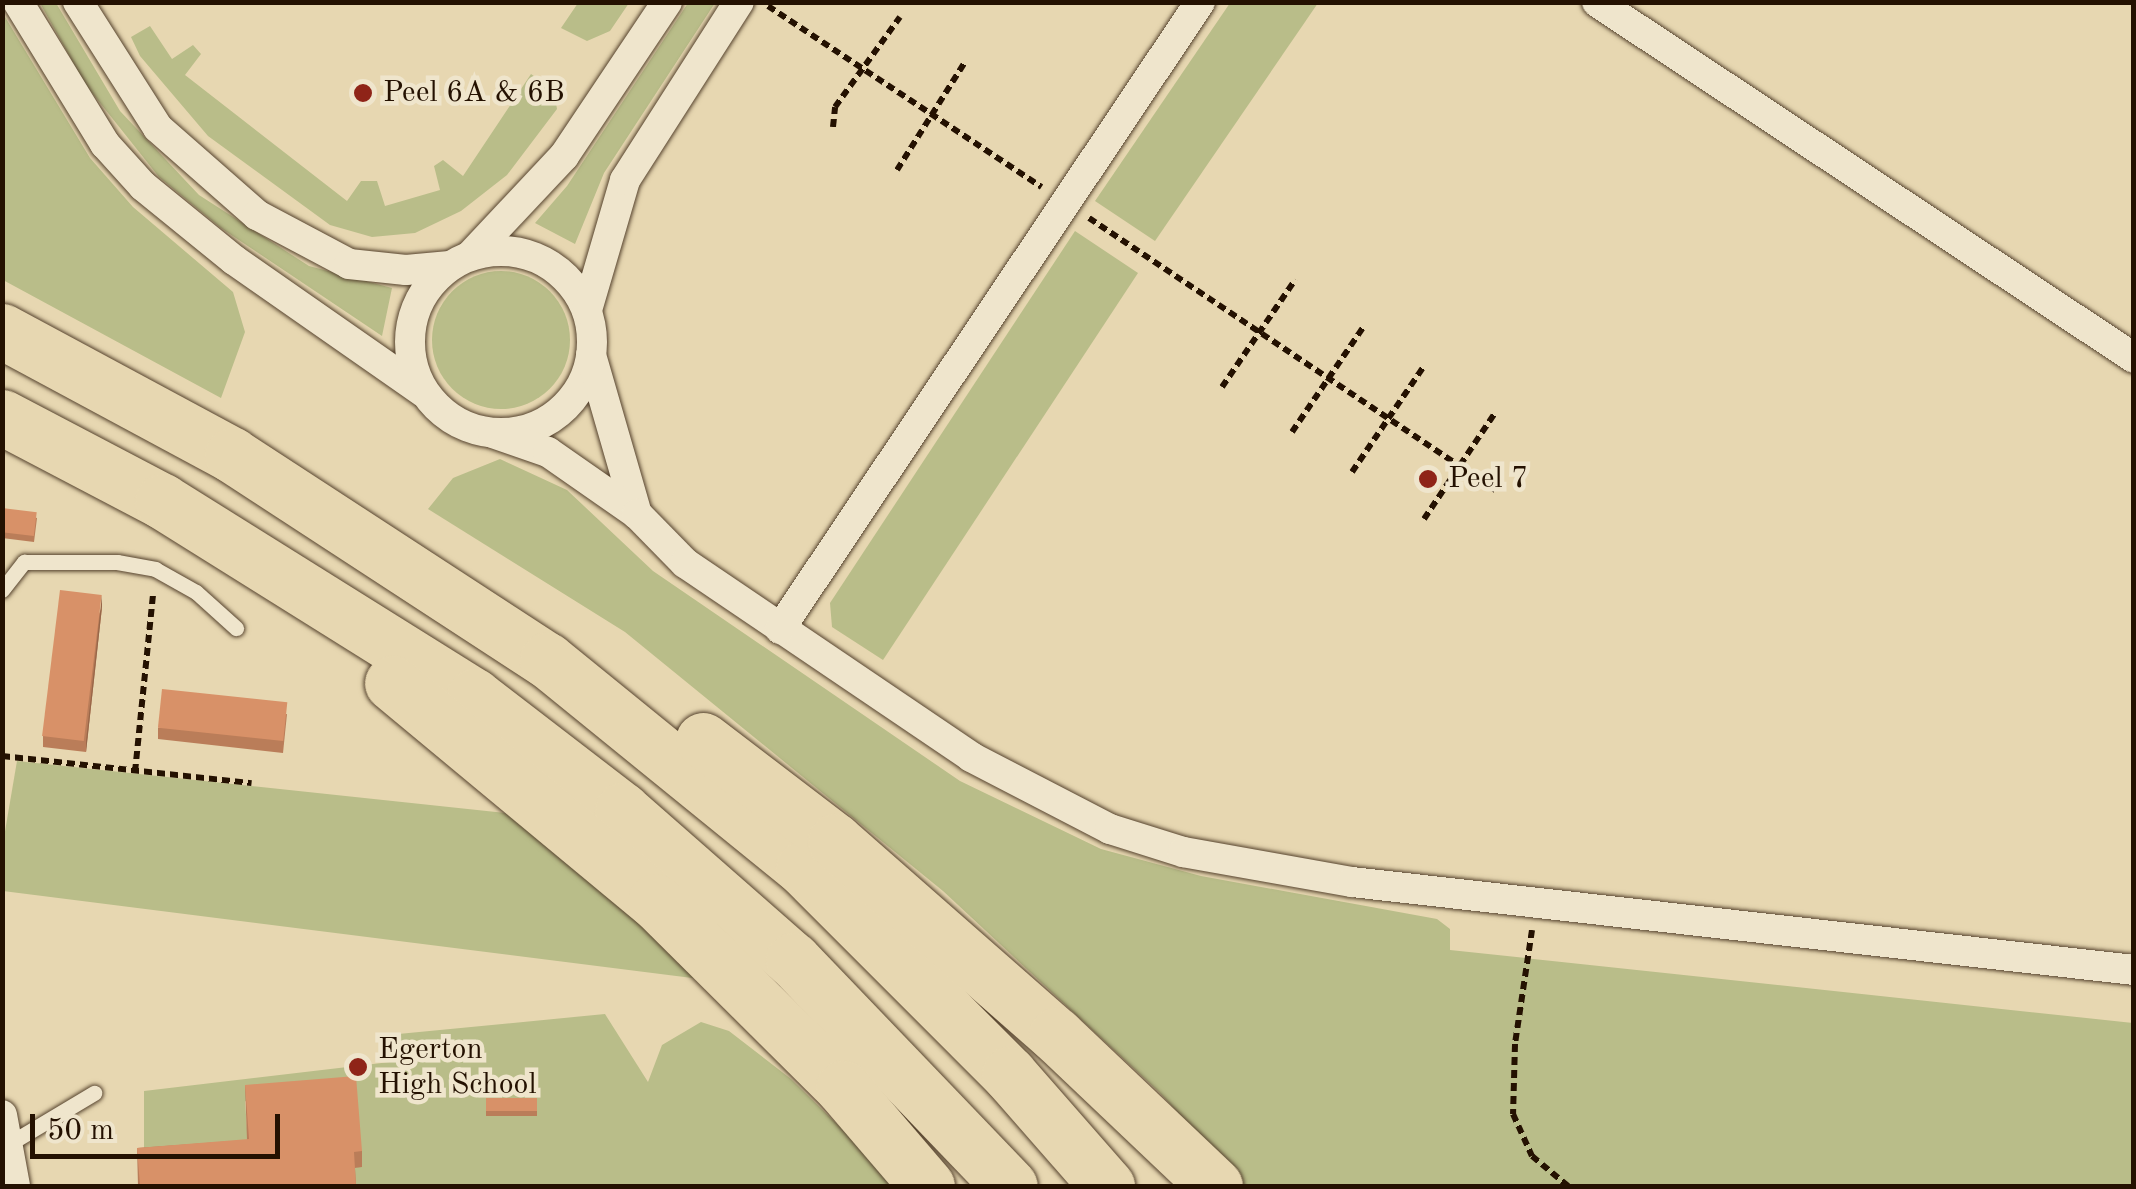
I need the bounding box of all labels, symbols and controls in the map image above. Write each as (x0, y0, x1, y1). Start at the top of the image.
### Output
place label: Peel 6A & 6B (383, 75, 565, 111)
marker: Peel 6A & 6B (352, 82, 374, 104)
place label: Peel 7 (1448, 461, 1528, 497)
marker: Peel 7 (1417, 468, 1439, 490)
place label: Egerton High School (378, 1032, 537, 1102)
marker: Egerton High School (347, 1056, 369, 1078)
scale bar (35, 1094, 285, 1156)
text: 50 m (47, 1116, 114, 1146)

